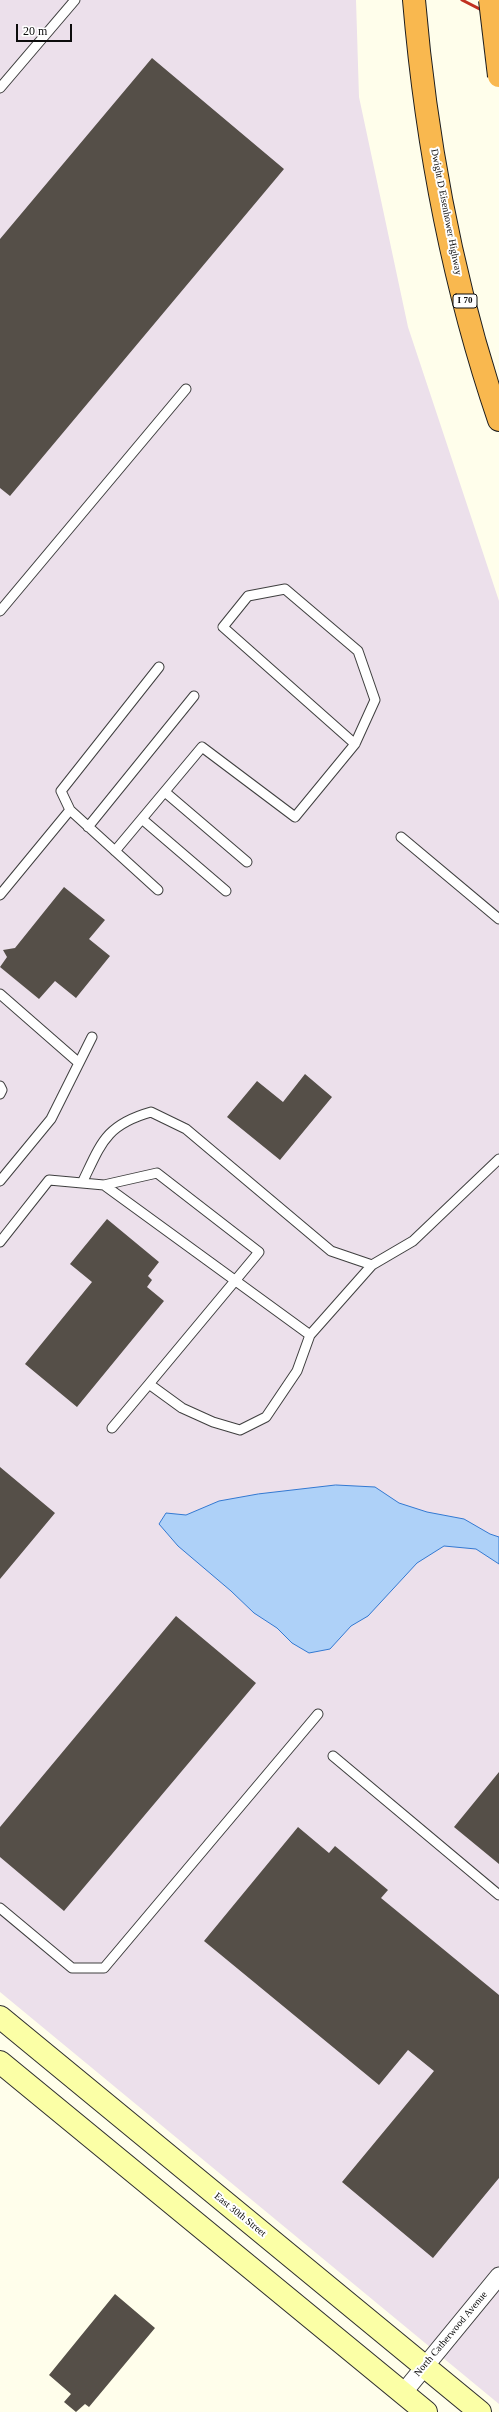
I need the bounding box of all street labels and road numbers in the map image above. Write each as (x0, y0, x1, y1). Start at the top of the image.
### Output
street label: Dwight D Eisenhower Highway (428, 148, 464, 276)
road number: I 70 (453, 294, 477, 308)
street label: East 30th Street (212, 2190, 268, 2240)
street label: North Catherwood Avenue (412, 2289, 490, 2379)

